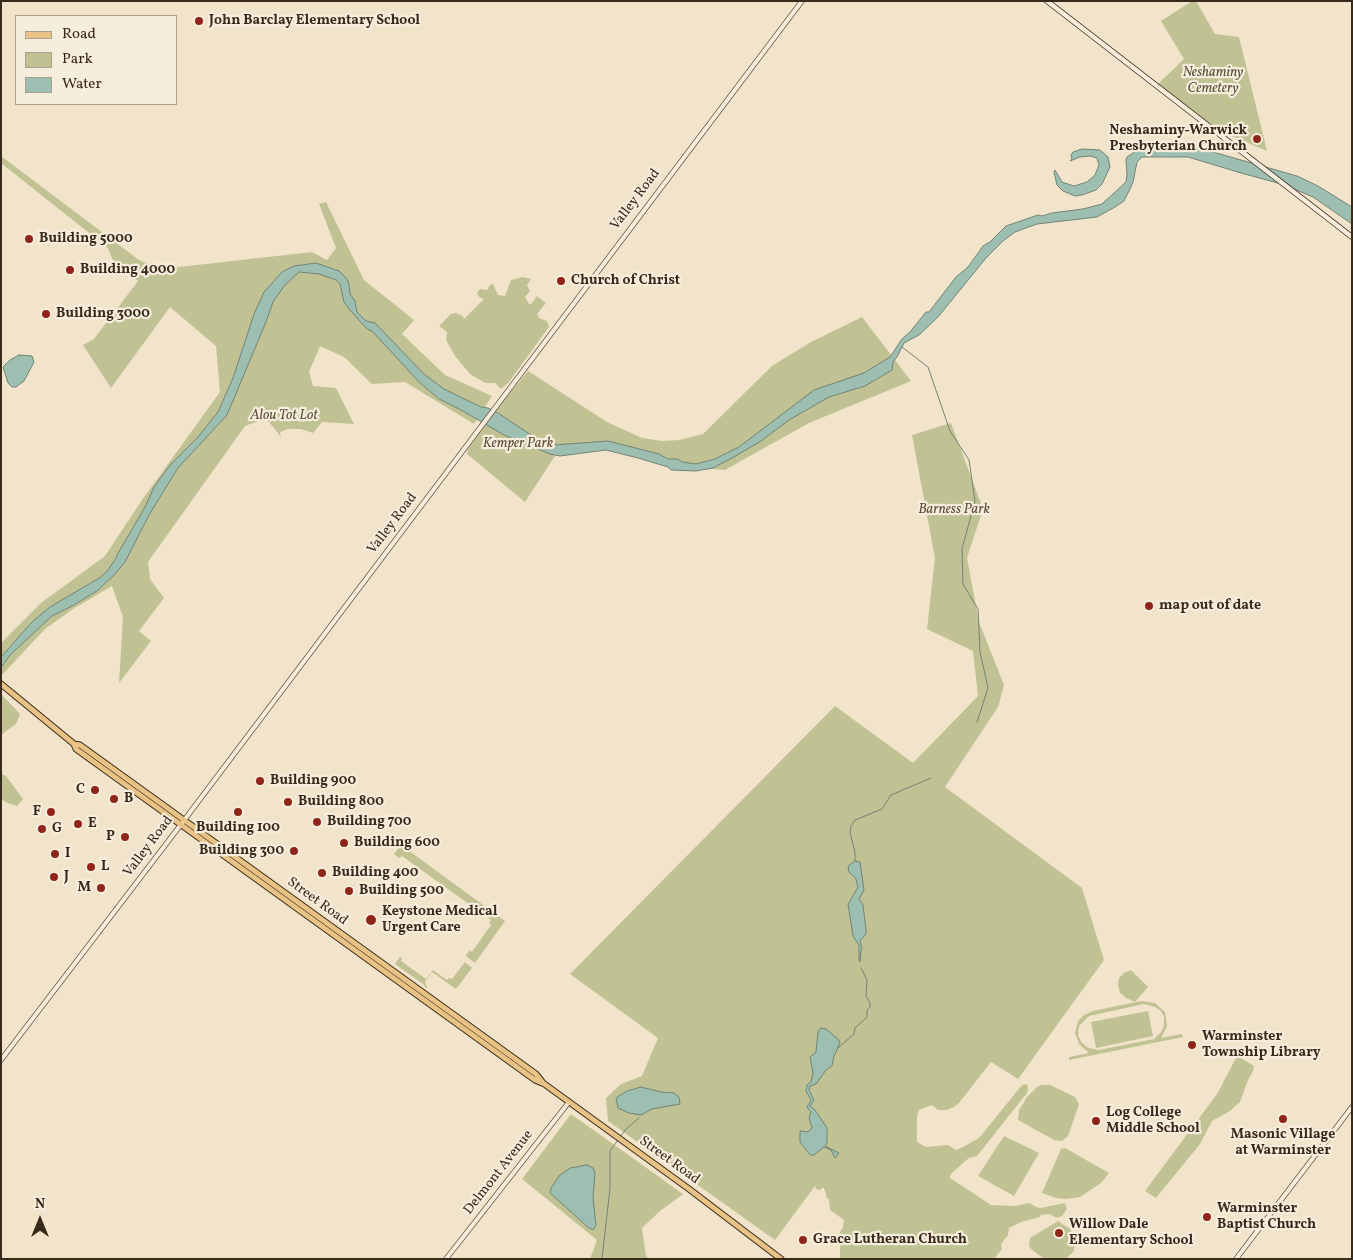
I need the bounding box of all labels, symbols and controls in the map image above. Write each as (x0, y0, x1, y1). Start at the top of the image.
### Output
place label: John Barclay Elementary School (209, 13, 420, 29)
legend (15, 15, 178, 105)
marker: John Barclay Elementary School (193, 15, 205, 27)
text: Road (62, 24, 96, 45)
text: Park (62, 49, 93, 70)
park label: Neshaminy Cemetery (1183, 65, 1243, 98)
text: Water (62, 74, 102, 95)
place label: Neshaminy-Warwick Presbyterian Church (1109, 123, 1247, 156)
marker: Neshaminy-Warwick Presbyterian Church (1251, 133, 1263, 145)
street label: Valley Road (608, 166, 664, 234)
place label: Building 5000 (39, 231, 133, 247)
marker: Building 5000 (23, 233, 35, 245)
place label: Building 4000 (80, 262, 175, 278)
marker: Building 4000 (64, 264, 76, 276)
place label: Church of Christ (571, 273, 680, 289)
marker: Church of Christ (555, 275, 567, 287)
place label: Building 3000 (56, 306, 150, 322)
marker: Building 3000 (40, 308, 52, 320)
park label: Alou Tot Lot (250, 408, 318, 424)
park label: Kemper Park (483, 436, 553, 452)
street label: Valley Road (365, 490, 421, 558)
park label: Barness Park (918, 502, 990, 518)
place label: map out of date (1159, 598, 1261, 614)
marker: map out of date (1143, 600, 1155, 612)
place label: Building 900 (270, 773, 356, 789)
marker: Building 900 (254, 775, 266, 787)
place label: C (76, 782, 85, 798)
marker: C (89, 784, 101, 796)
place label: B (124, 791, 133, 807)
marker: B (108, 793, 120, 805)
place label: Building 800 (298, 794, 384, 810)
marker: Building 800 (282, 796, 294, 808)
place label: F (33, 804, 41, 820)
marker: F (45, 806, 57, 818)
marker: Building 100 (232, 806, 244, 818)
street label: Valley Road (121, 813, 177, 881)
place label: Building 700 (327, 814, 411, 830)
place label: E (88, 816, 97, 832)
marker: Building 700 (311, 816, 323, 828)
marker: E (72, 818, 84, 830)
place label: Building 100 (196, 820, 280, 836)
place label: G (52, 821, 62, 837)
marker: G (36, 823, 48, 835)
place label: P (106, 829, 115, 845)
marker: P (119, 831, 131, 843)
place label: Building 600 (354, 835, 440, 851)
marker: Building 600 (338, 837, 350, 849)
place label: Building 300 (199, 843, 284, 859)
marker: Building 300 (288, 845, 300, 857)
place label: I (65, 846, 70, 862)
marker: I (49, 848, 61, 860)
place label: L (101, 859, 109, 875)
marker: L (85, 861, 97, 873)
place label: Building 400 (332, 865, 418, 881)
marker: Building 400 (316, 867, 328, 879)
place label: J (64, 869, 69, 885)
marker: J (48, 871, 60, 883)
street label: Street Road (283, 874, 351, 930)
place label: M (77, 880, 91, 896)
marker: M (95, 882, 107, 894)
place label: Building 500 (359, 883, 444, 899)
marker: Building 500 (343, 885, 355, 897)
place label: Keystone Medical Urgent Care (382, 904, 498, 936)
marker: Keystone Medical Urgent Care (364, 913, 378, 927)
place label: Warminster Township Library (1202, 1029, 1321, 1062)
marker: Warminster Township Library (1186, 1039, 1198, 1051)
place label: Log College Middle School (1106, 1105, 1200, 1138)
marker: Masonic Village at Warminster (1277, 1113, 1289, 1125)
marker: Log College Middle School (1090, 1115, 1102, 1127)
street label: Delmont Avenue (461, 1127, 537, 1219)
place label: Masonic Village at Warminster (1231, 1127, 1335, 1160)
street label: Street Road (635, 1133, 703, 1189)
north arrow (15, 1195, 65, 1245)
text: N (35, 1195, 45, 1214)
place label: Warminster Baptist Church (1217, 1201, 1316, 1234)
marker: Warminster Baptist Church (1201, 1211, 1213, 1223)
place label: Willow Dale Elementary School (1069, 1217, 1193, 1250)
marker: Willow Dale Elementary School (1053, 1227, 1065, 1239)
place label: Grace Lutheran Church (813, 1232, 967, 1248)
marker: Grace Lutheran Church (797, 1234, 809, 1246)

